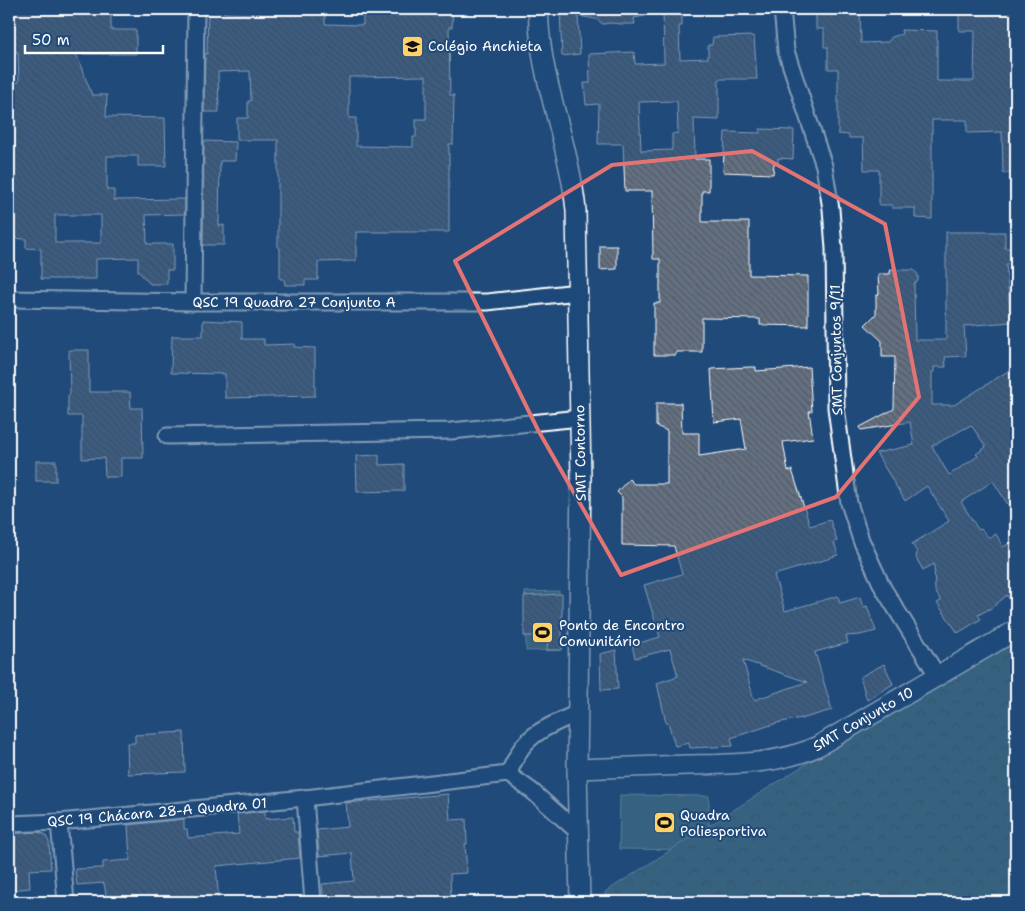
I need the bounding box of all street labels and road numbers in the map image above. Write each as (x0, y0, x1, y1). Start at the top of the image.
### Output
street label: SMT Conjuntos 9/11 (826, 284, 846, 416)
street label: QSC 19 Quadra 27 Conjunto A (192, 293, 396, 311)
street label: SMT Contorno (570, 405, 590, 501)
street label: SMT Conjunto 10 (809, 683, 917, 755)
street label: QSC 19 Chácara 28-A Quadra 01 (46, 793, 268, 831)

